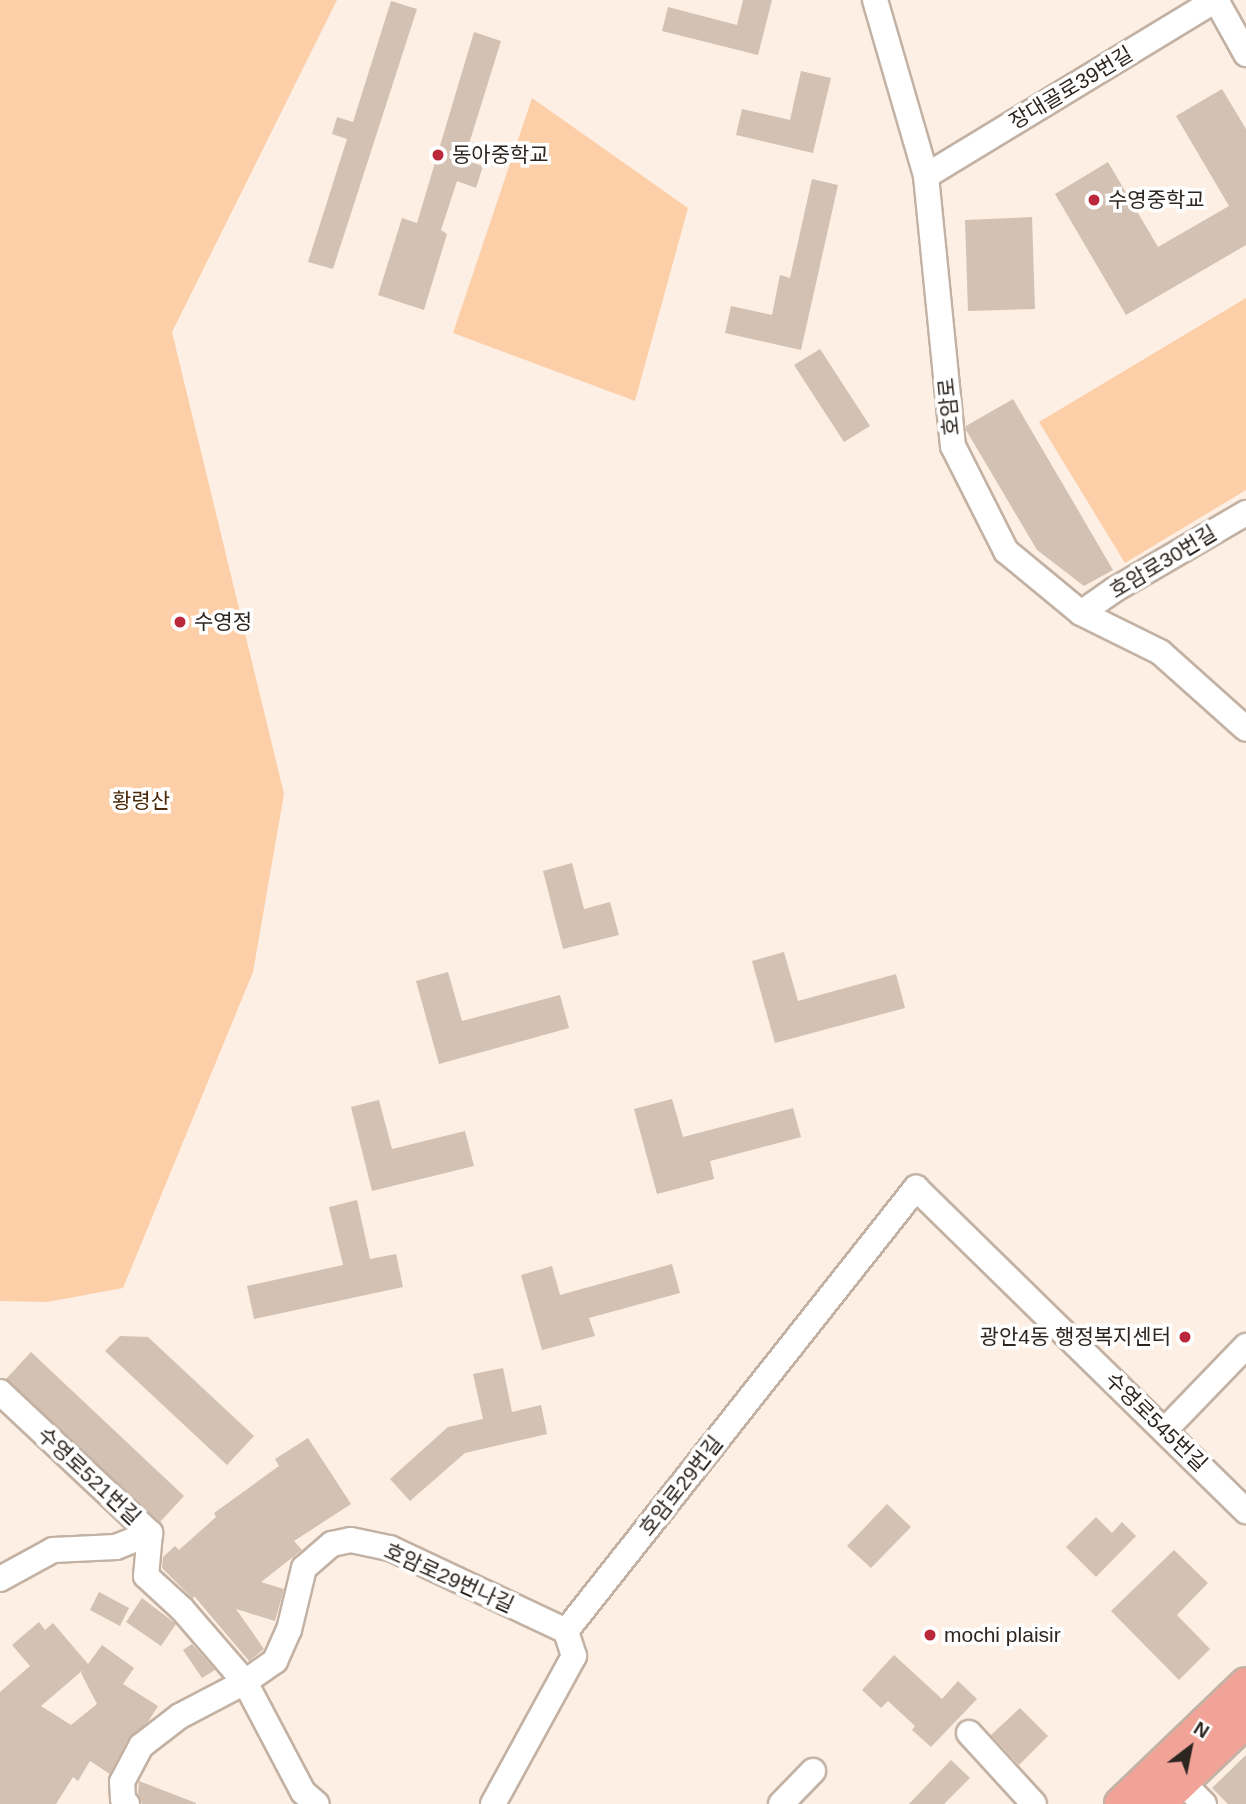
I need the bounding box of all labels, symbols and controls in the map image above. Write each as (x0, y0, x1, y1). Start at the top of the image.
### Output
street label: 장대골로39번길 (1005, 41, 1137, 135)
place label: 동아중학교 (452, 142, 549, 168)
marker: 동아중학교 (430, 147, 446, 163)
place label: 수영중학교 (1108, 187, 1205, 213)
marker: 수영중학교 (1086, 192, 1102, 208)
street label: 호암로 (933, 377, 965, 437)
street label: 호암로30번길 (1105, 520, 1221, 604)
place label: 수영정 (194, 609, 252, 635)
marker: 수영정 (172, 614, 188, 630)
park label: 황령산 (112, 788, 170, 814)
place label: 광안4동 행정복지센터 (980, 1324, 1171, 1350)
marker: 광안4동 행정복지센터 (1177, 1329, 1193, 1345)
street label: 수영로545번길 (1100, 1367, 1212, 1477)
street label: 수영로521번길 (32, 1422, 146, 1530)
street label: 호암로29번길 (634, 1431, 728, 1541)
street label: 호암로29번나길 (380, 1538, 518, 1618)
place label: mochi plaisir (944, 1622, 1061, 1648)
marker: mochi plaisir (922, 1627, 938, 1643)
north arrow (1155, 1713, 1225, 1783)
text: N (1190, 1717, 1213, 1742)

